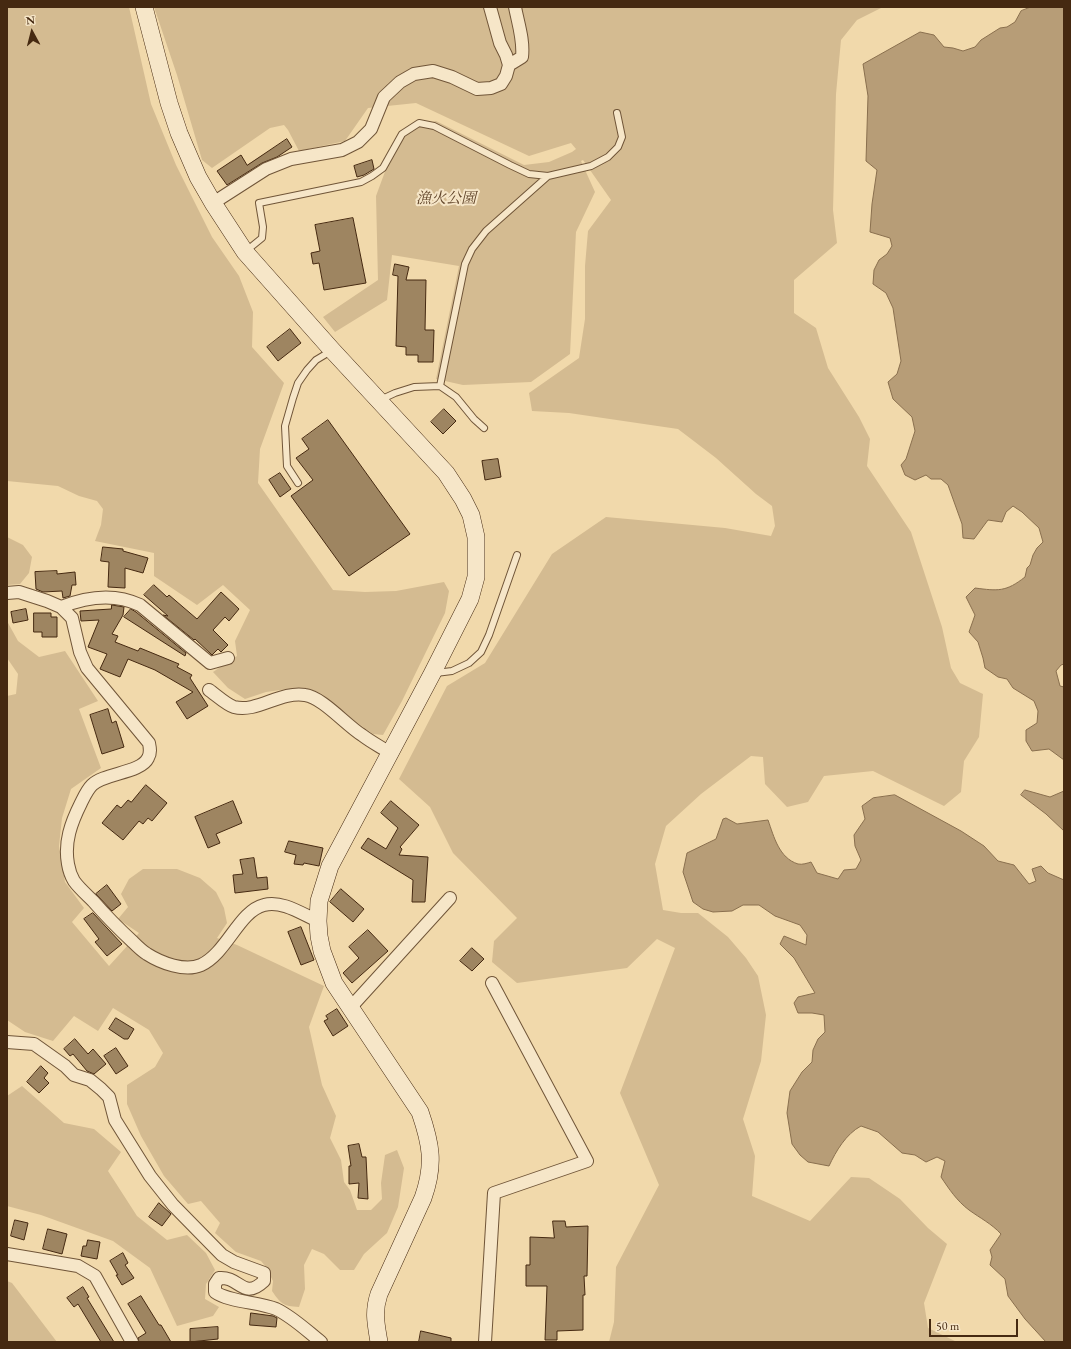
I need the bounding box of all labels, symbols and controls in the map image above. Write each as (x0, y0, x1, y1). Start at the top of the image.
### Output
north arrow (12, 12, 52, 52)
text: N (25, 13, 36, 28)
park label: 漁火公園 (416, 190, 476, 208)
scale bar (931, 1311, 1020, 1337)
text: 50 m (936, 1318, 959, 1334)

